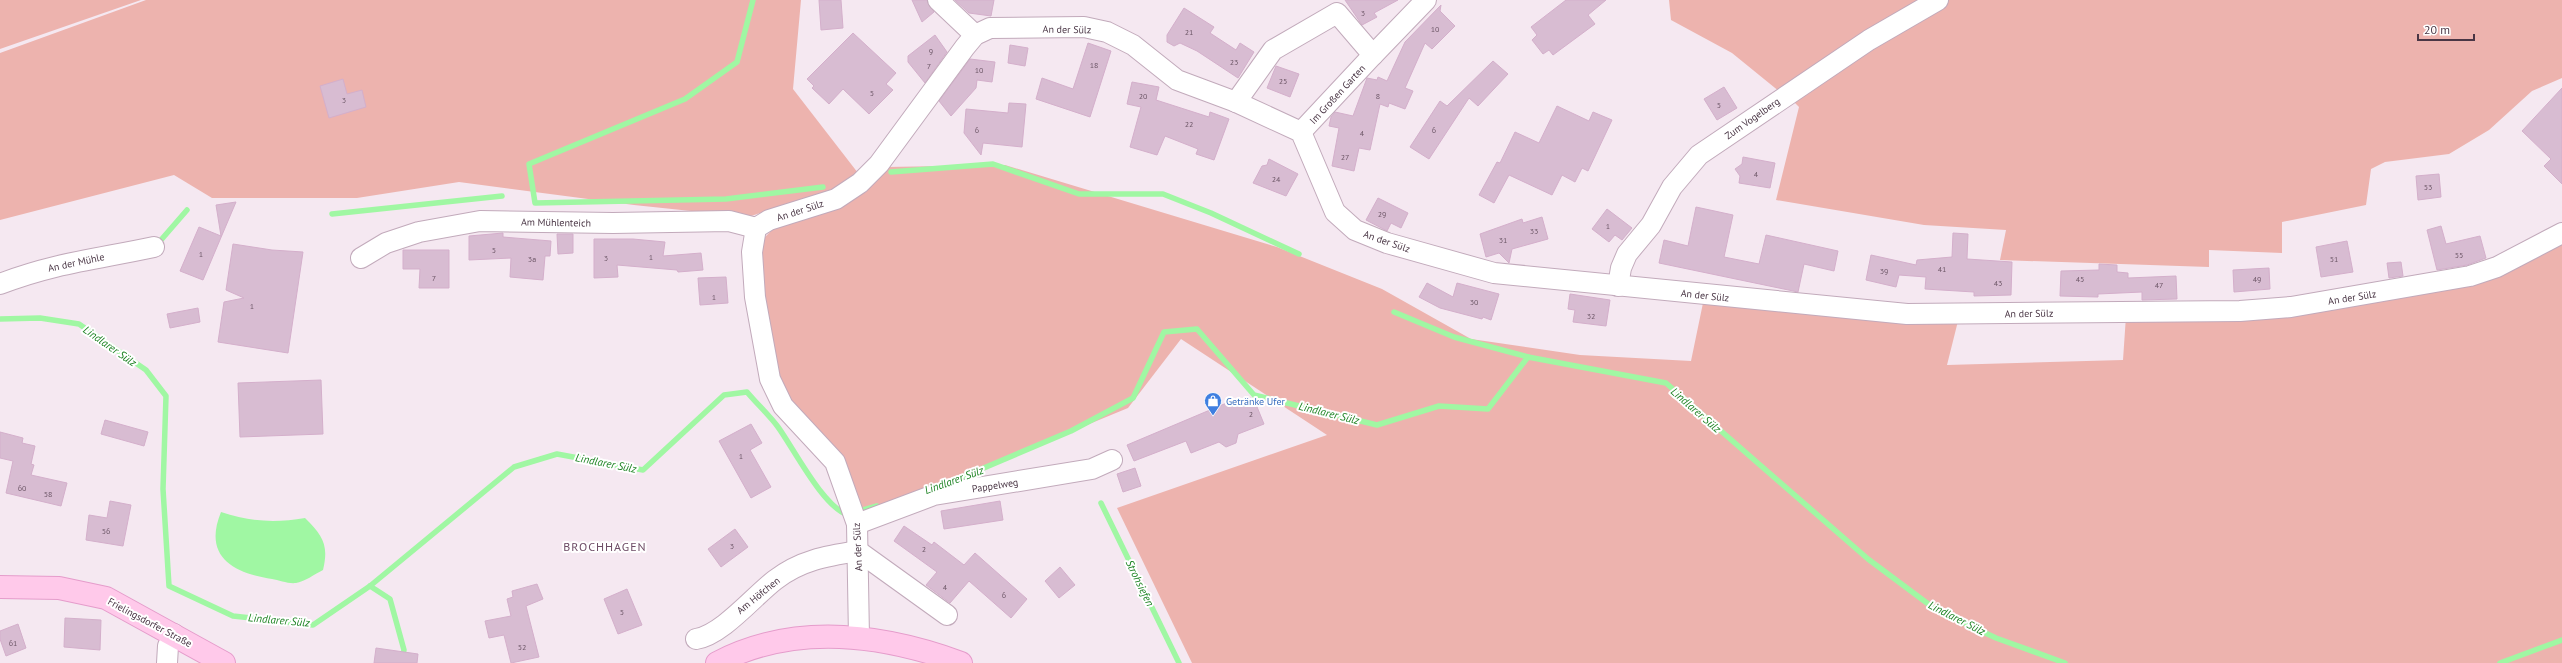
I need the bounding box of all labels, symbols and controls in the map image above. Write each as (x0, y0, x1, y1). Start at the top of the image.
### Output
house number: 3 (1361, 8, 1365, 18)
scale bar (2418, 16, 2474, 42)
text: 20 m (2424, 22, 2450, 37)
street label: An der Sülz (1043, 23, 1091, 36)
house number: 10 (1431, 24, 1440, 34)
house number: 21 (1185, 27, 1193, 37)
house number: 9 (929, 46, 933, 56)
house number: 23 (1230, 57, 1238, 67)
house number: 18 (1090, 60, 1098, 70)
house number: 7 (927, 61, 931, 71)
street label: Im Großen Garten (1307, 62, 1368, 127)
house number: 10 (975, 65, 984, 75)
house number: 25 (1279, 76, 1287, 86)
house number: 5 (870, 88, 874, 98)
house number: 20 (1139, 91, 1148, 101)
house number: 8 (1376, 91, 1380, 101)
house number: 3 (342, 95, 346, 105)
street label: Zum Vogelberg (1722, 95, 1782, 142)
house number: 5 (1717, 100, 1721, 110)
house number: 22 (1185, 119, 1193, 129)
house number: 6 (975, 125, 979, 135)
house number: 6 (1432, 125, 1436, 135)
house number: 4 (1360, 128, 1365, 138)
house number: 27 (1341, 152, 1349, 162)
house number: 4 (1754, 169, 1759, 179)
house number: 24 (1272, 174, 1281, 184)
house number: 53 (2424, 182, 2432, 192)
street label: An der Sülz (775, 197, 825, 224)
house number: 29 (1378, 209, 1386, 219)
street label: Am Mühlenteich (521, 215, 591, 230)
house number: 1 (1606, 221, 1610, 231)
house number: 33 (1530, 226, 1538, 236)
street label: An der Sülz (1362, 227, 1412, 256)
house number: 31 (1499, 235, 1507, 245)
house number: 5 (492, 245, 496, 255)
house number: 1 (199, 249, 203, 259)
street label: An der Mühle (47, 250, 105, 275)
house number: 55 (2455, 250, 2463, 260)
house number: 1 (649, 252, 653, 262)
house number: 3 (604, 253, 608, 263)
house number: 3a (528, 254, 536, 264)
house number: 51 (2330, 254, 2338, 264)
house number: 41 (1938, 264, 1946, 274)
house number: 39 (1880, 266, 1888, 276)
house number: 7 (432, 273, 436, 283)
house number: 45 (2076, 274, 2084, 284)
house number: 49 (2253, 274, 2261, 284)
house number: 43 (1994, 278, 2002, 288)
house number: 47 (2155, 280, 2163, 290)
street label: An der Sülz (1680, 286, 1730, 305)
street label: An der Sülz (2327, 287, 2377, 308)
house number: 1 (712, 292, 716, 302)
house number: 30 (1470, 297, 1479, 307)
house number: 1 (250, 301, 254, 311)
street label: An der Sülz (2005, 307, 2053, 320)
house number: 32 (1587, 311, 1595, 321)
water label: Lindlarer Sülz (81, 322, 140, 370)
water label: Lindlarer Sülz (1668, 384, 1724, 436)
shop icon: Getränke Ufer (1203, 391, 1223, 416)
place label: Getränke Ufer (1226, 395, 1286, 408)
water label: Lindlarer Sülz (1297, 399, 1361, 427)
house number: 2 (1249, 409, 1253, 419)
water label: Lindlarer Sülz (574, 450, 638, 476)
house number: 1 (739, 451, 743, 461)
water label: Lindlarer Sülz (922, 463, 986, 497)
street label: Pappelweg (971, 475, 1019, 496)
house number: 60 (18, 483, 27, 493)
house number: 58 (44, 489, 52, 499)
street label: An der Sülz (850, 522, 865, 572)
house number: 56 (102, 526, 110, 536)
district label: BROCHHAGEN (563, 539, 647, 554)
house number: 3 (730, 541, 734, 551)
house number: 2 (922, 544, 926, 554)
water label: Strohsiefen (1123, 557, 1157, 609)
street label: Am Höfchen (734, 574, 783, 617)
house number: 4 (943, 582, 948, 592)
house number: 6 (1002, 590, 1006, 600)
street label: Frielingsdorfer Straße (105, 595, 194, 650)
water label: Lindlarer Sülz (1926, 598, 1988, 638)
house number: 5 (620, 607, 624, 617)
water label: Lindlarer Sülz (247, 610, 311, 630)
house number: 61 (9, 638, 17, 648)
house number: 52 (518, 642, 526, 652)

